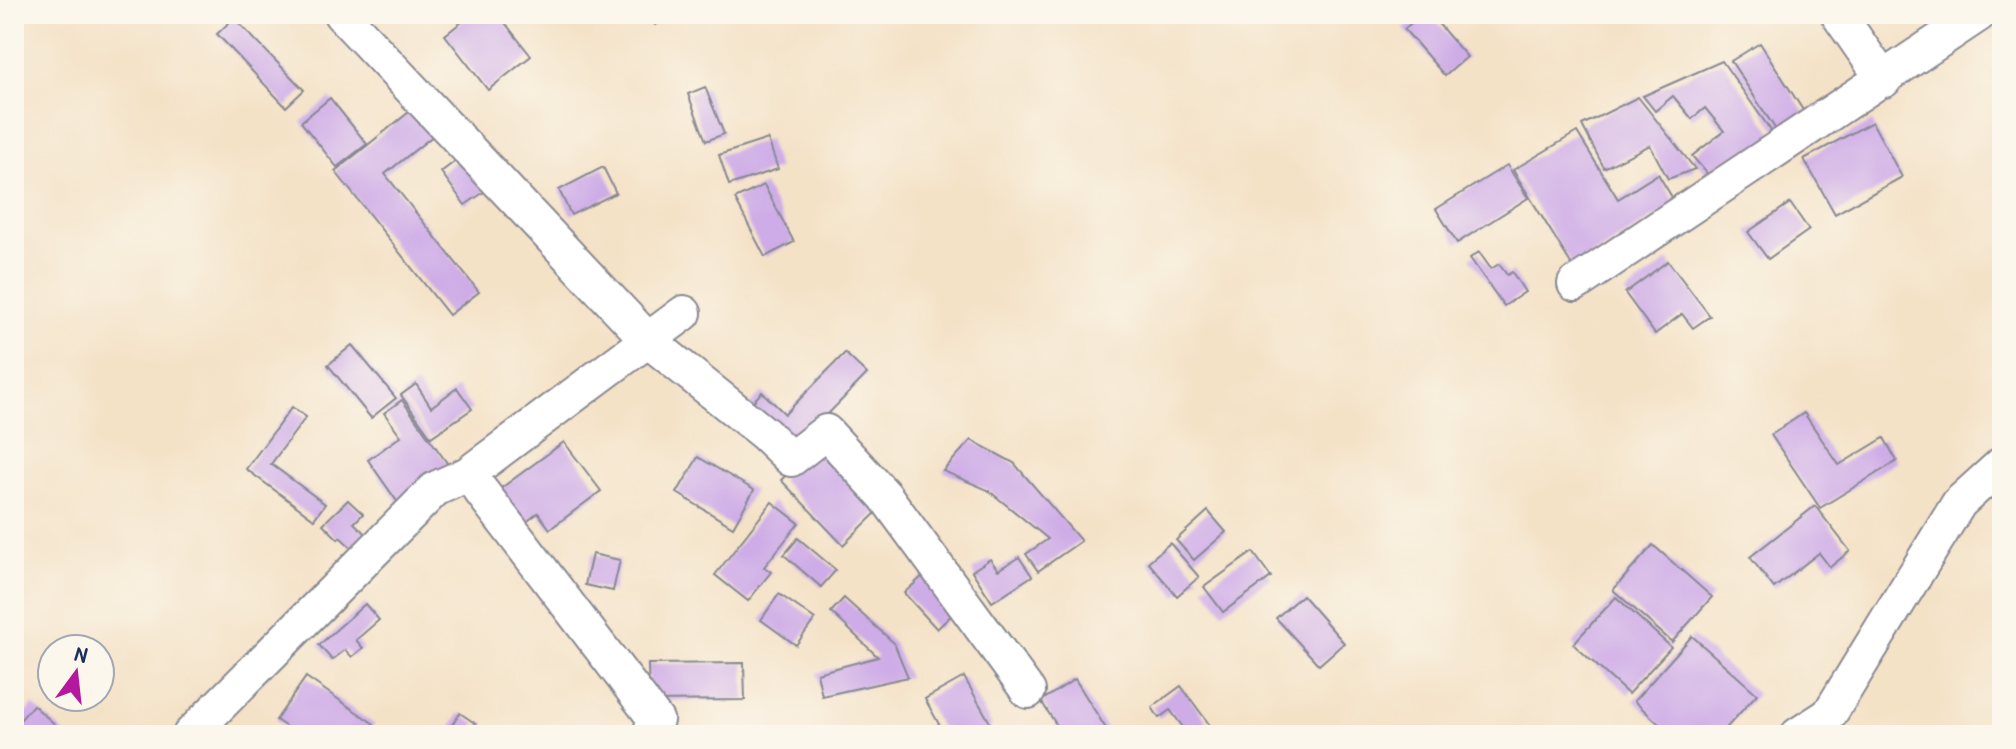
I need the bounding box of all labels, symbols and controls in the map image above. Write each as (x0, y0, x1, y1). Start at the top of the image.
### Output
north arrow (36, 633, 116, 713)
text: N (72, 638, 91, 670)

